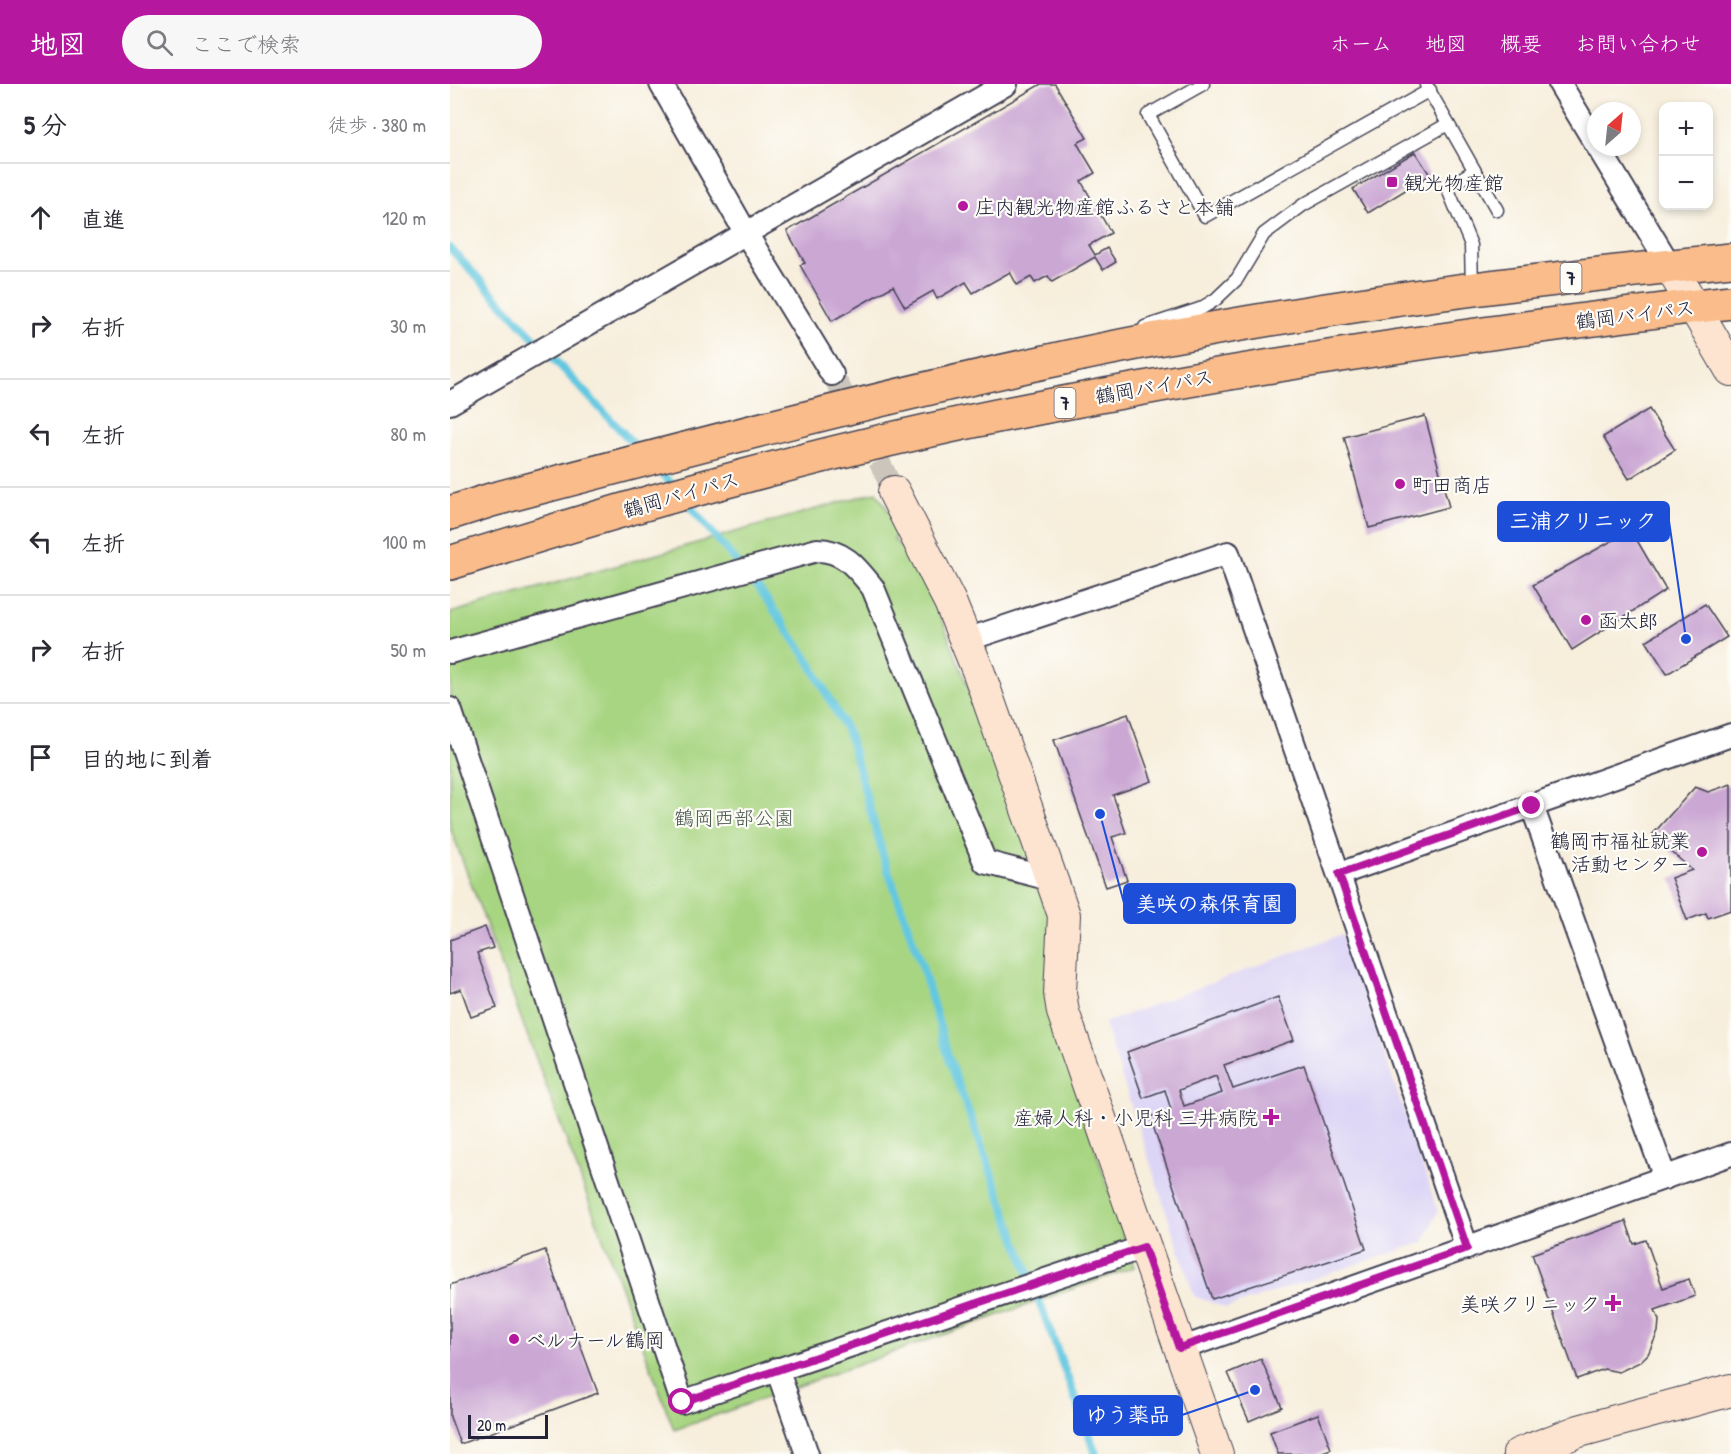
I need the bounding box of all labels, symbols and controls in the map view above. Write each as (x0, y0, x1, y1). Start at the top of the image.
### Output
search box (122, 15, 542, 69)
text: 地図 (30, 25, 86, 63)
icon: search (143, 26, 176, 59)
text: ここで検索 (191, 29, 301, 59)
text: ホーム (1330, 29, 1392, 58)
text: 地図 (1425, 29, 1467, 58)
text: 概要 (1500, 29, 1542, 58)
text: お問い合わせ (1575, 29, 1701, 58)
north arrow (1587, 102, 1641, 156)
map controls (1659, 102, 1713, 210)
button: + (1659, 102, 1713, 156)
text: 5 分 (24, 107, 67, 142)
text: 徒歩 · 380 m (328, 111, 426, 138)
button: − (1659, 156, 1713, 210)
place label: 観光物産館 (1404, 169, 1504, 196)
marker: 観光物産館 (1385, 175, 1399, 189)
place label: 庄内観光物産館ふるさと本舗 (975, 193, 1234, 220)
marker: 庄内観光物産館ふるさと本舗 (956, 199, 970, 213)
icon: ahead (24, 201, 57, 234)
text: 直進 (81, 204, 125, 234)
text: 120 m (382, 204, 426, 231)
road number: 7 (1560, 263, 1582, 293)
street label: 鶴岡バイパス (1574, 293, 1696, 335)
icon: right (24, 309, 57, 342)
text: 右折 (81, 312, 125, 342)
text: 30 m (390, 312, 426, 339)
street label: 鶴岡バイパス (1093, 362, 1215, 410)
road number: 7 (1054, 388, 1076, 418)
icon: left (24, 417, 57, 450)
text: 左折 (81, 420, 125, 450)
text: 80 m (390, 420, 426, 447)
street label: 鶴岡バイパス (620, 465, 742, 523)
place label: 町田商店 (1412, 471, 1492, 498)
marker: 町田商店 (1393, 477, 1407, 491)
callout: 三浦クリニック (1498, 502, 1669, 541)
text: 三浦クリニック (1510, 506, 1657, 535)
icon: left (24, 525, 57, 558)
text: 左折 (81, 528, 125, 558)
text: 100 m (383, 528, 426, 555)
place label: 函太郎 (1598, 607, 1658, 634)
marker: 函太郎 (1579, 613, 1593, 627)
icon: right (24, 633, 57, 666)
text: 右折 (81, 636, 125, 666)
text: 50 m (390, 636, 426, 663)
icon: arrive (24, 741, 57, 774)
text: 目的地に到着 (81, 744, 213, 774)
route end (1518, 792, 1544, 818)
park label: 鶴岡西部公園 (674, 804, 794, 831)
place label: 鶴岡市福祉就業 活動センター (1550, 827, 1690, 877)
marker: 鶴岡市福祉就業 活動センター (1695, 845, 1709, 859)
callout: 美咲の森保育園 (1124, 884, 1295, 923)
text: 美咲の森保育園 (1136, 889, 1283, 918)
place label: 産婦人科・小児科 三井病院 (1013, 1104, 1258, 1131)
marker: 産婦人科・小児科 三井病院 (1262, 1108, 1280, 1126)
place label: 美咲クリニック (1460, 1290, 1600, 1317)
marker: 美咲クリニック (1604, 1294, 1622, 1312)
place label: ベルナール鶴岡 (526, 1326, 665, 1353)
marker: ベルナール鶴岡 (507, 1332, 521, 1346)
route start (668, 1388, 694, 1414)
callout: ゆう薬品 (1074, 1396, 1182, 1435)
text: ゆう薬品 (1086, 1400, 1170, 1429)
scale bar (468, 1412, 548, 1440)
text: 20 m (477, 1414, 506, 1436)

